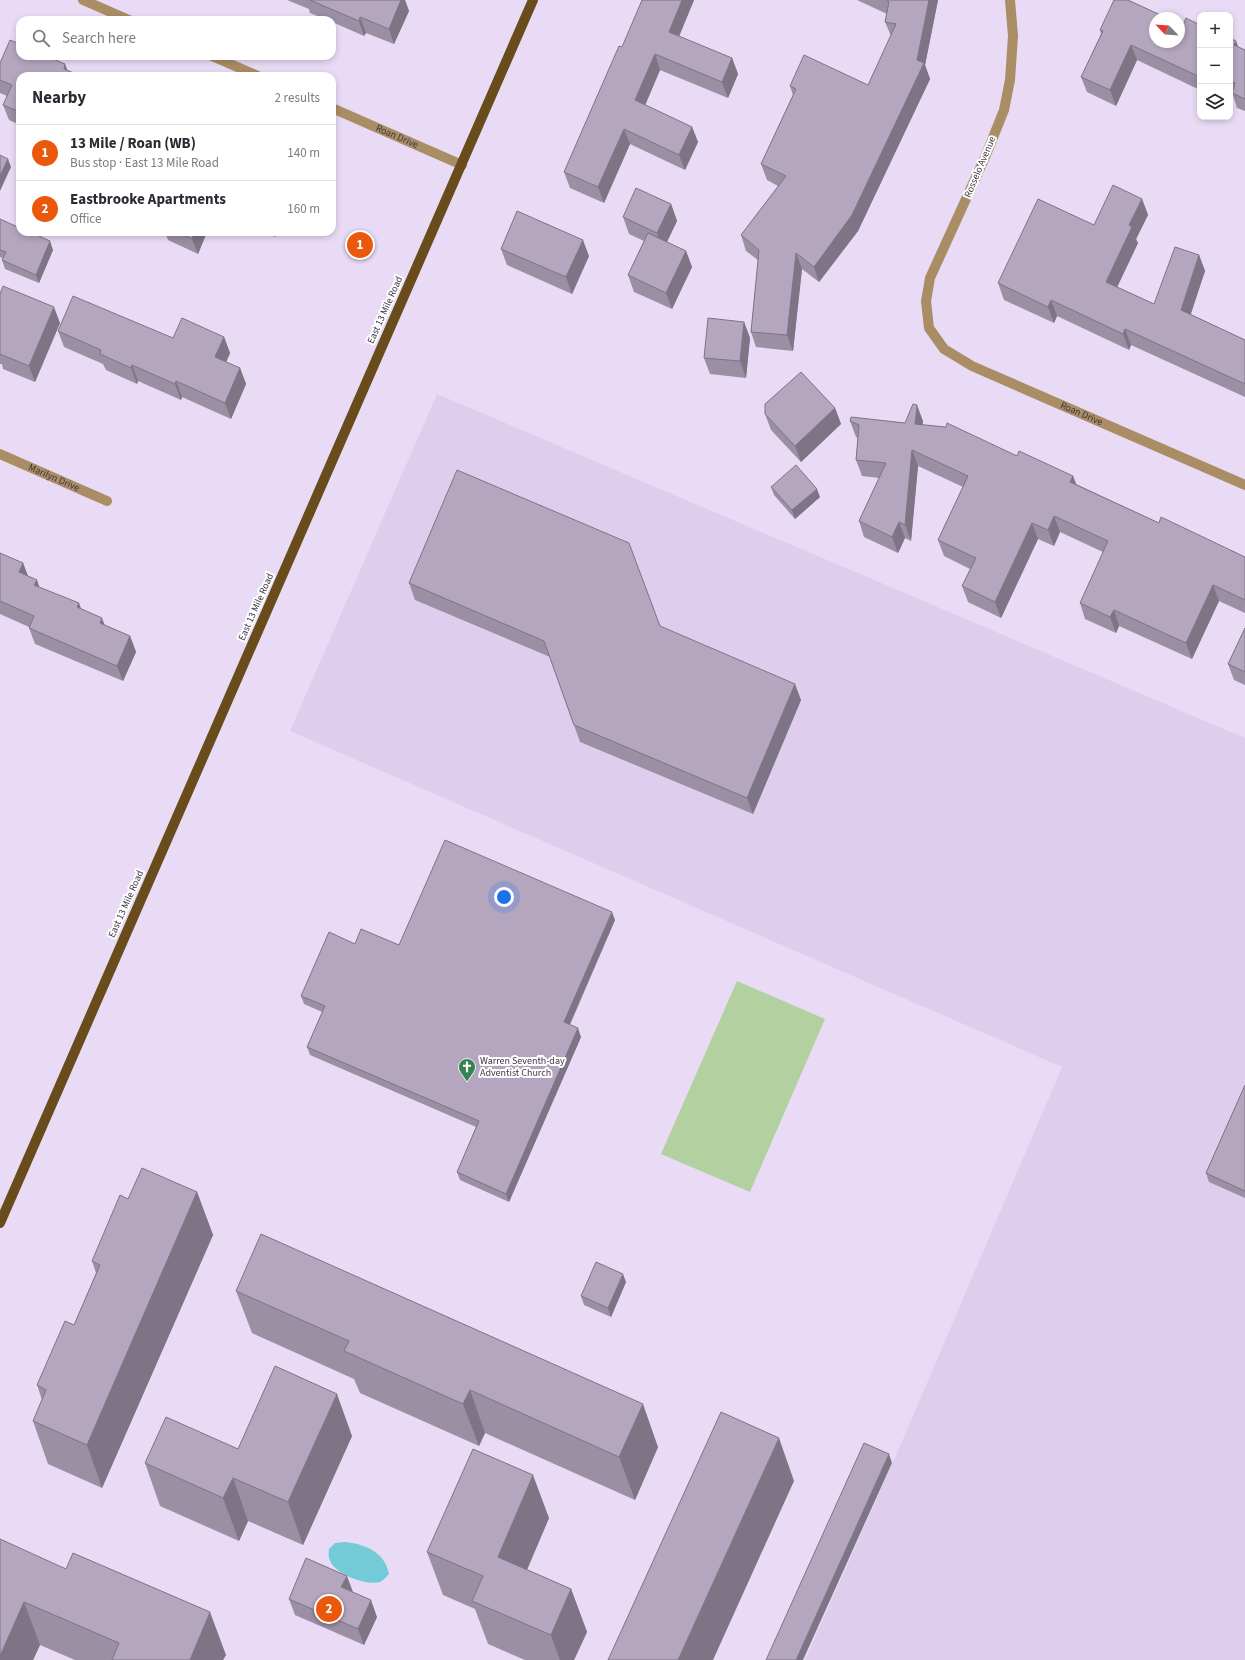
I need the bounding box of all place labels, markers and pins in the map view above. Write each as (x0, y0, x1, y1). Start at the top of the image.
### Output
pin: 1 (347, 230, 373, 260)
place label: Warren Seventh-day Adventist Church (480, 1054, 565, 1080)
church icon: Warren Seventh-day Adventist Church (457, 1057, 477, 1082)
pin: 2 (316, 1594, 342, 1624)

